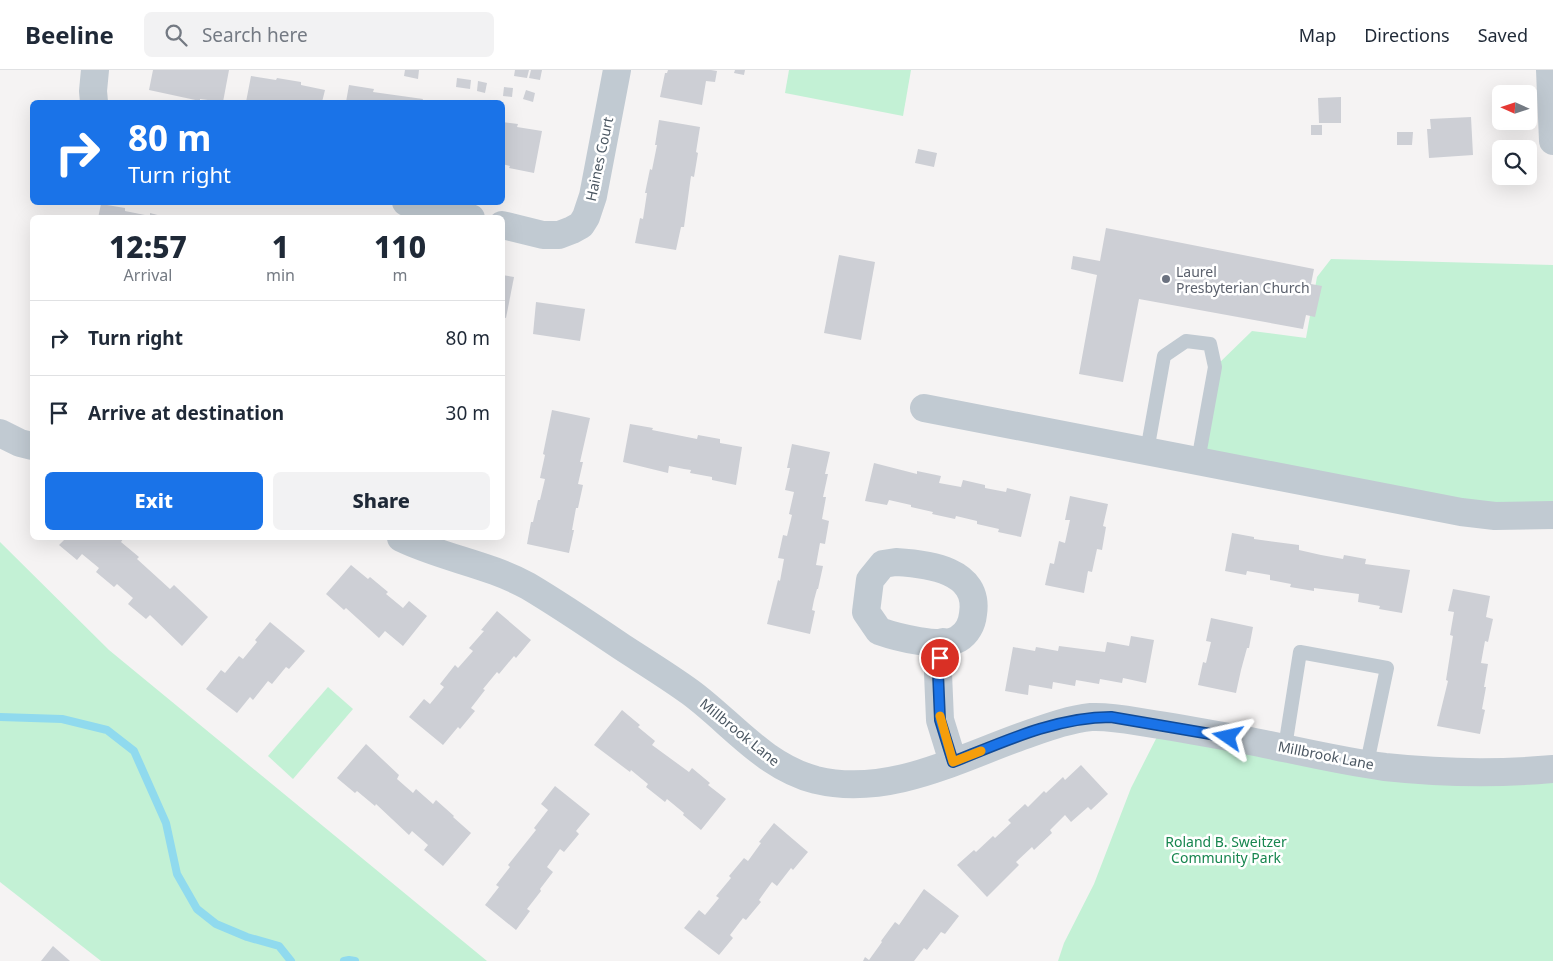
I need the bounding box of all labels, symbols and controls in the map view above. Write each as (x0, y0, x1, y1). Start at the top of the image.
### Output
search box (144, 12, 494, 57)
text: Beeline (25, 18, 114, 51)
icon: search (162, 21, 190, 49)
text: Search here (202, 22, 308, 48)
text: Map (1299, 23, 1336, 47)
text: Directions (1364, 23, 1450, 47)
text: Saved (1478, 23, 1528, 47)
north arrow (1492, 85, 1538, 130)
map controls (1492, 85, 1537, 185)
text: 80 m (128, 114, 211, 161)
street label: Haines Court (581, 115, 617, 203)
icon: right (45, 120, 110, 185)
button: search (1492, 140, 1537, 185)
text: Turn right (128, 159, 231, 189)
text: 12:57 (109, 226, 187, 267)
text: 1 (272, 226, 289, 267)
text: 110 (374, 226, 426, 267)
place label: Laurel Presbyterian Church (1176, 262, 1310, 297)
text: Arrival (124, 264, 172, 286)
text: min (266, 264, 295, 286)
text: m (392, 264, 407, 286)
marker: Laurel Presbyterian Church (1160, 273, 1172, 285)
icon: right (45, 324, 73, 352)
text: Turn right (88, 325, 183, 351)
text: 80 m (446, 325, 490, 351)
icon: arrive (45, 399, 73, 427)
text: Arrive at destination (88, 400, 284, 426)
text: 30 m (446, 400, 490, 426)
button: Exit (45, 472, 263, 530)
button: Share (273, 472, 490, 530)
pin (919, 637, 961, 679)
icon: arrive (926, 644, 954, 672)
street label: Millbrook Lane (696, 694, 784, 770)
position arrow (1201, 710, 1253, 762)
street label: Millbrook Lane (1276, 736, 1376, 774)
park label: Roland B. Sweitzer Community Park (1165, 832, 1287, 867)

